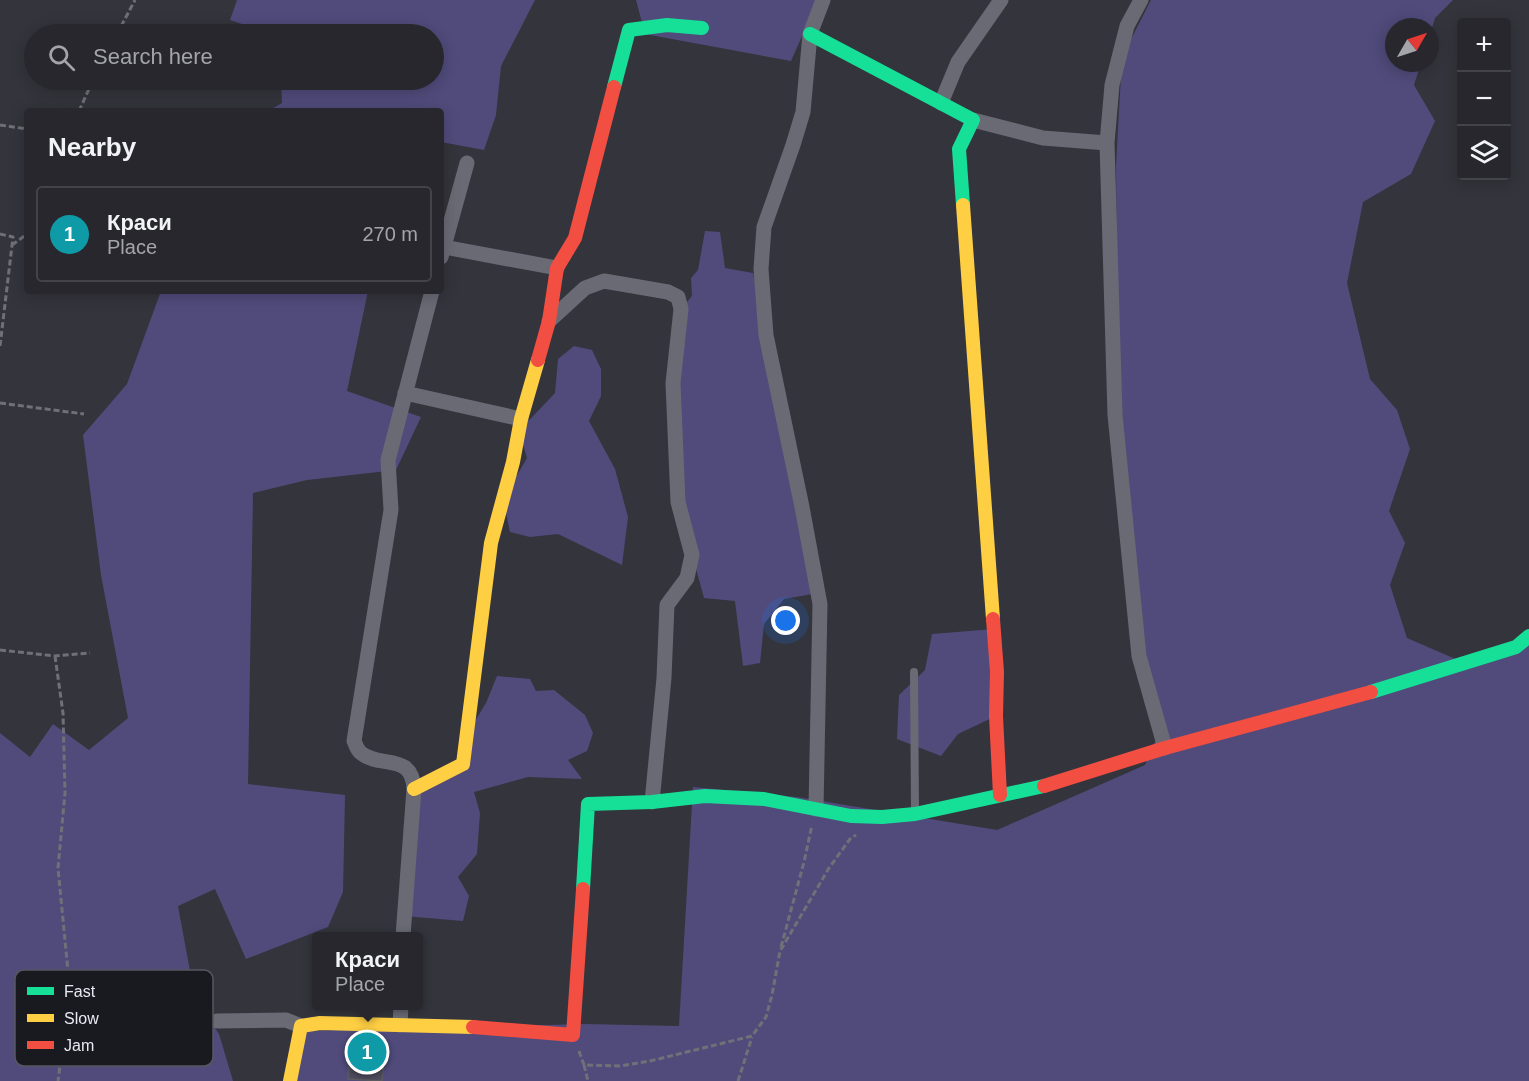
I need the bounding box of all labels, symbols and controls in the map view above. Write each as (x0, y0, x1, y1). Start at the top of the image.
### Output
north arrow (1385, 18, 1439, 72)
map controls (1457, 18, 1511, 180)
button: + (1457, 18, 1511, 72)
search box (24, 24, 444, 90)
icon: search (45, 41, 78, 74)
text: Search here (93, 44, 213, 69)
button: − (1457, 72, 1511, 126)
button: layers (1457, 126, 1511, 180)
text: Nearby (48, 132, 136, 162)
text: Краси (107, 210, 172, 235)
text: 1 (64, 223, 75, 245)
text: 270 m (362, 223, 418, 245)
text: Place (107, 236, 157, 258)
your location (771, 606, 800, 635)
popup (312, 932, 423, 1010)
text: Краси (335, 947, 400, 972)
legend (15, 970, 213, 1066)
text: Place (335, 973, 385, 995)
text: Fast (64, 983, 96, 1000)
text: Slow (64, 1010, 99, 1027)
pin: 1 (348, 1030, 386, 1074)
text: Jam (64, 1037, 94, 1054)

